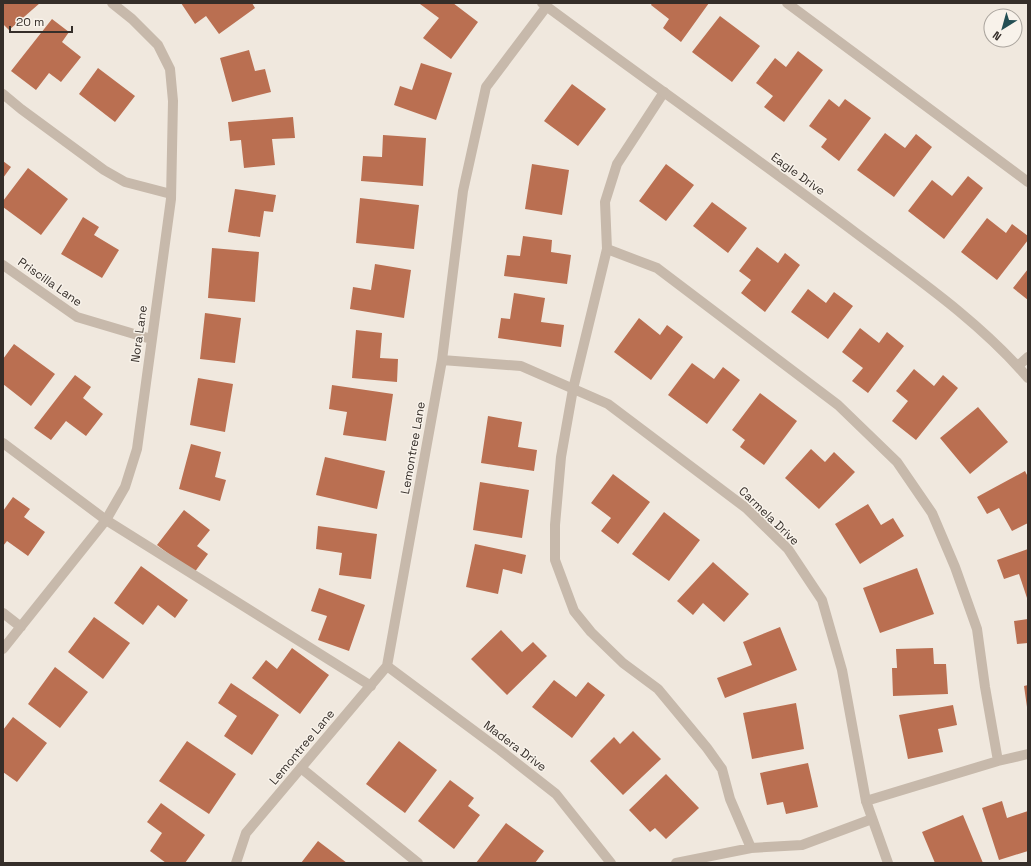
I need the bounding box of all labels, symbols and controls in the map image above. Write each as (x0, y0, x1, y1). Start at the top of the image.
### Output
scale bar (10, 8, 72, 34)
north arrow (983, 8, 1023, 48)
text: 20 m (16, 14, 44, 30)
text: N (990, 28, 1004, 44)
street label: Eagle Drive (768, 149, 828, 199)
street label: Priscilla Lane (15, 254, 85, 310)
street label: Nora Lane (127, 304, 151, 364)
street label: Lemontree Lane (397, 401, 429, 495)
street label: Carmela Drive (735, 483, 803, 549)
street label: Lemontree Lane (266, 706, 338, 788)
street label: Madera Drive (480, 717, 550, 775)

